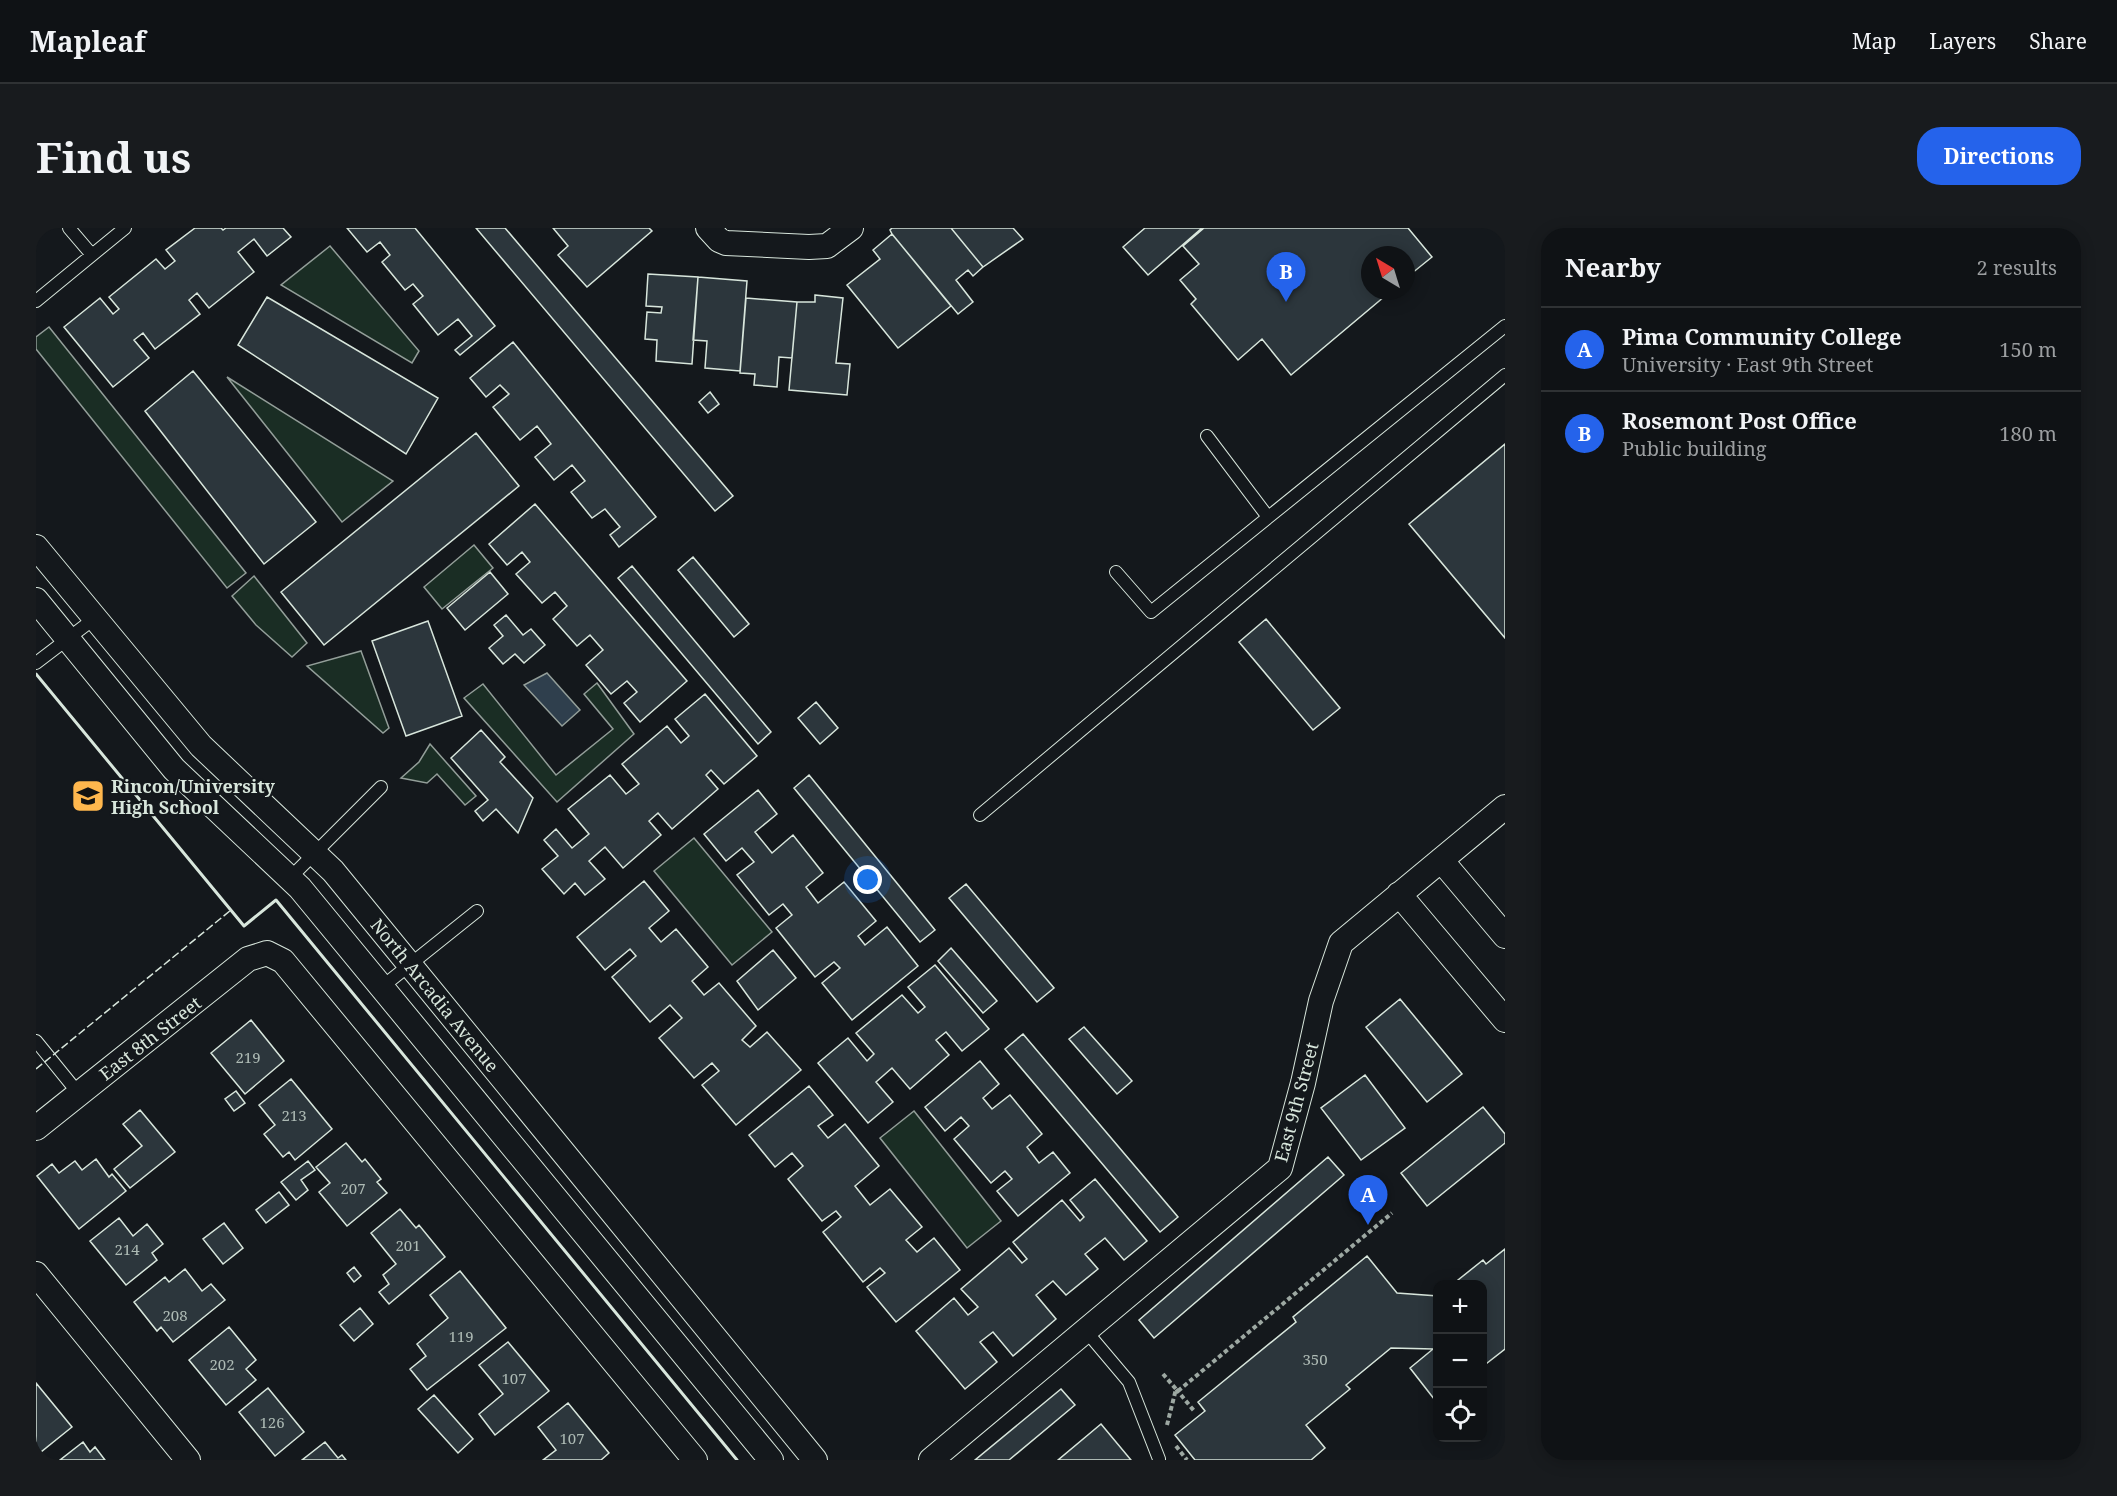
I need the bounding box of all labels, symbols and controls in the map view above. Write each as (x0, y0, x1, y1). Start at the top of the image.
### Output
text: Mapleaf (30, 22, 146, 60)
text: Map (1852, 27, 1896, 55)
text: Layers (1929, 27, 1996, 55)
text: Share (2029, 27, 2087, 55)
button: Directions (1917, 127, 2081, 185)
text: Find us (36, 128, 191, 185)
north arrow (1361, 246, 1415, 300)
text: Nearby (1565, 249, 1661, 285)
pin: B (1266, 253, 1306, 302)
text: 2 results (1977, 254, 2057, 281)
text: Pima Community College (1622, 321, 1902, 351)
text: A (1577, 336, 1592, 363)
text: 150 m (1999, 336, 2057, 363)
text: University · East 9th Street (1622, 351, 1873, 378)
text: Rosemont Post Office (1622, 405, 1857, 435)
text: B (1578, 420, 1591, 447)
text: 180 m (1999, 420, 2057, 447)
text: Public building (1622, 435, 1767, 462)
place label: Rincon/University High School (111, 774, 276, 819)
school or university icon: Rincon/University High School (70, 778, 106, 814)
your location (853, 865, 882, 894)
street label: North Arcadia Avenue (366, 913, 504, 1077)
street label: East 8th Street (94, 991, 206, 1085)
street label: East 9th Street (1268, 1039, 1324, 1165)
house number: 219 (235, 1047, 261, 1067)
house number: 213 (281, 1105, 307, 1125)
pin: A (1348, 1176, 1388, 1225)
house number: 207 (340, 1178, 366, 1198)
house number: 201 (395, 1235, 421, 1255)
house number: 214 (114, 1239, 140, 1259)
map controls (1433, 1280, 1487, 1442)
button: + (1433, 1280, 1487, 1334)
house number: 208 (162, 1305, 188, 1325)
house number: 119 (448, 1326, 474, 1346)
button: − (1433, 1334, 1487, 1388)
house number: 350 (1302, 1349, 1328, 1369)
house number: 202 (209, 1354, 235, 1374)
house number: 107 (501, 1368, 527, 1388)
button: locate (1433, 1388, 1487, 1442)
house number: 126 (259, 1412, 285, 1432)
house number: 107 (559, 1428, 585, 1448)

